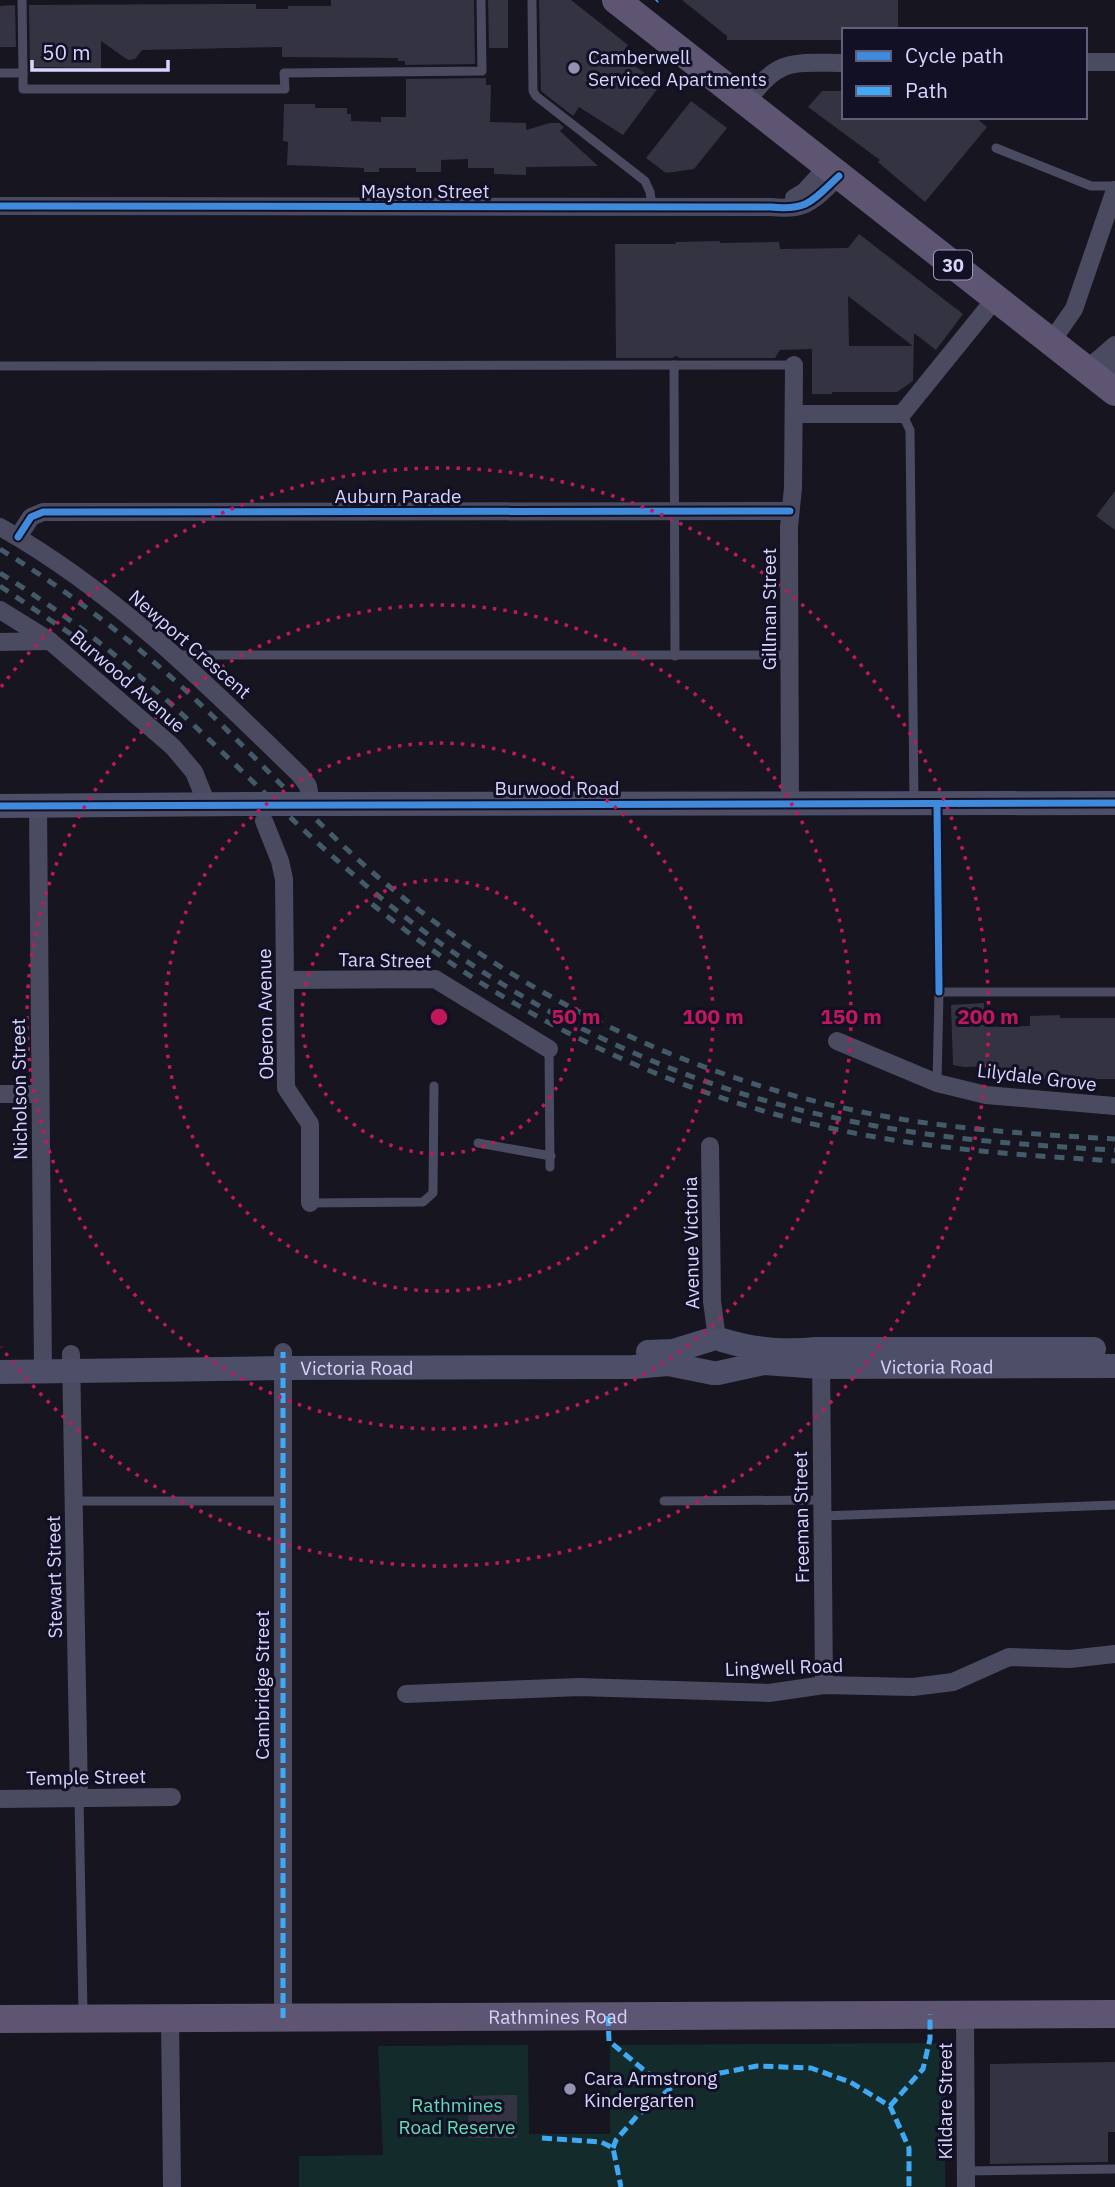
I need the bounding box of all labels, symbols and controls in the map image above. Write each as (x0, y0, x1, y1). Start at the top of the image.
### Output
scale bar (32, 28, 168, 72)
legend (842, 28, 1087, 119)
text: 50 m (42, 38, 91, 66)
text: Cycle path (905, 41, 1004, 69)
place label: Camberwell Serviced Apartments (588, 45, 767, 91)
marker: Camberwell Serviced Apartments (566, 60, 582, 76)
text: Path (905, 76, 948, 104)
street label: Mayston Street (361, 179, 489, 203)
road number: 30 (934, 250, 972, 279)
street label: Auburn Parade (335, 484, 462, 508)
street label: Gillman Street (757, 548, 781, 670)
street label: Newport Crescent (124, 584, 256, 704)
street label: Burwood Avenue (65, 624, 191, 738)
street label: Burwood Road (494, 776, 620, 800)
street label: Tara Street (338, 947, 432, 973)
street label: Oberon Avenue (252, 948, 278, 1080)
text: 50 m (552, 1002, 600, 1030)
text: 100 m (682, 1002, 744, 1030)
text: 150 m (820, 1002, 882, 1030)
text: 200 m (957, 1002, 1019, 1030)
centre of rings (427, 1005, 451, 1029)
street label: Nicholson Street (6, 1018, 32, 1160)
street label: Lilydale Grove (976, 1058, 1098, 1096)
street label: Avenue Victoria (678, 1176, 704, 1310)
street label: Victoria Road (880, 1354, 993, 1379)
street label: Victoria Road (300, 1356, 414, 1380)
street label: Freeman Street (788, 1451, 814, 1583)
street label: Stewart Street (41, 1515, 67, 1639)
street label: Cambridge Street (250, 1610, 274, 1760)
street label: Lingwell Road (724, 1653, 844, 1681)
street label: Temple Street (26, 1764, 146, 1790)
street label: Rathmines Road (488, 2004, 628, 2029)
street label: Kildare Street (933, 2042, 957, 2160)
place label: Cara Armstrong Kindergarten (584, 2066, 717, 2112)
marker: Cara Armstrong Kindergarten (562, 2081, 578, 2097)
park label: Rathmines Road Reserve (399, 2093, 515, 2139)

